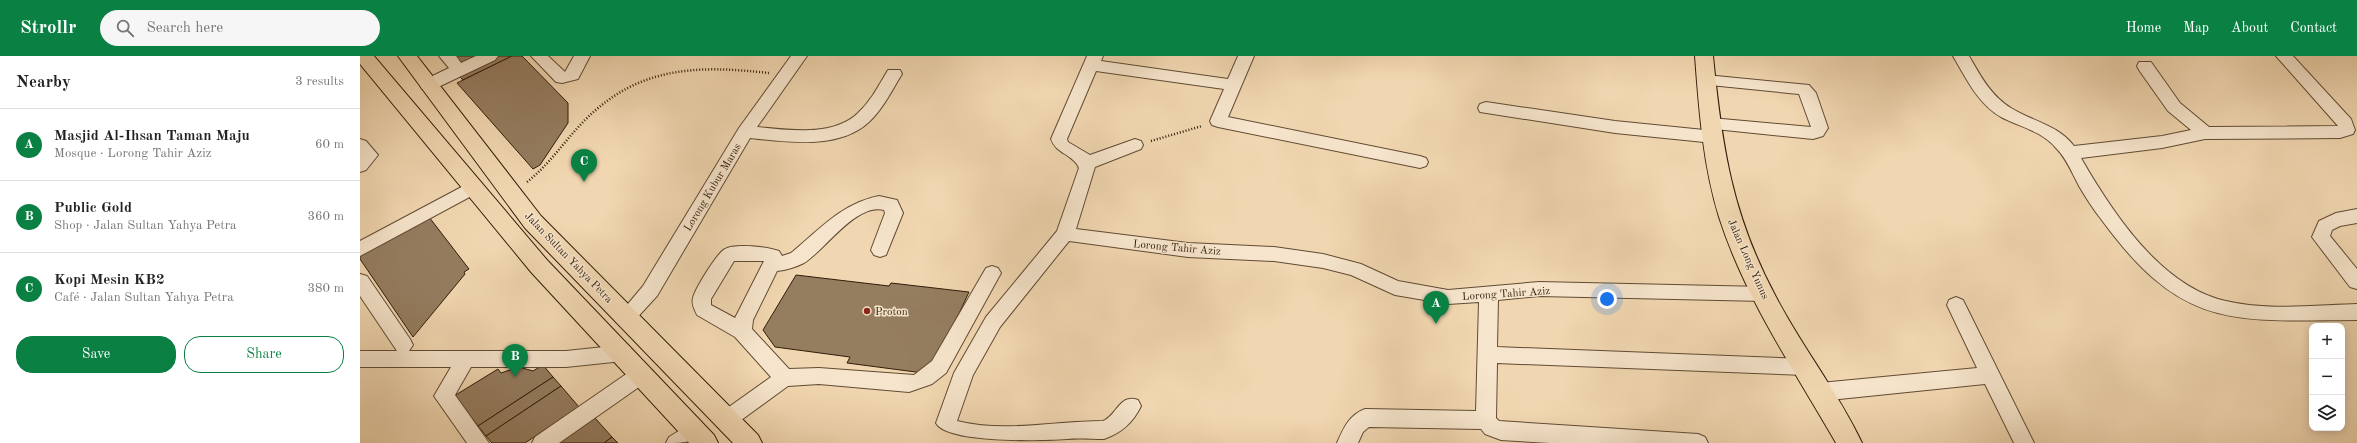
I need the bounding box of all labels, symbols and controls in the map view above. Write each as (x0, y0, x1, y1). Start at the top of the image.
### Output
search box (100, 10, 380, 46)
icon: search (114, 17, 136, 39)
text: Strollr (20, 19, 76, 38)
text: Search here (146, 21, 223, 36)
text: Home (2126, 21, 2161, 35)
text: Map (2183, 21, 2209, 35)
text: About (2231, 21, 2268, 35)
text: Contact (2290, 21, 2337, 35)
text: Nearby (16, 74, 71, 91)
text: 3 results (295, 75, 344, 88)
text: Masjid Al-Ihsan Taman Maju (54, 129, 250, 144)
text: A (24, 138, 34, 151)
text: 60 m (315, 138, 344, 151)
street label: Lorong Kubur Maras (683, 142, 744, 234)
text: Mosque · Lorong Tahir Aziz (54, 147, 211, 160)
pin: C (571, 149, 597, 182)
text: Public Gold (54, 201, 132, 216)
text: B (24, 210, 34, 223)
text: 360 m (307, 210, 344, 223)
street label: Jalan Sultan Yahya Petra (522, 211, 614, 306)
street label: Jalan Long Yunus (1725, 218, 1770, 302)
text: Shop · Jalan Sultan Yahya Petra (54, 219, 237, 232)
street label: Lorong Tahir Aziz (1133, 239, 1221, 258)
text: Kopi Mesin KB2 (54, 273, 165, 288)
text: C (25, 282, 33, 295)
text: 380 m (307, 282, 344, 295)
street label: Lorong Tahir Aziz (1462, 286, 1551, 303)
your location (1597, 289, 1617, 309)
text: Café · Jalan Sultan Yahya Petra (54, 291, 234, 304)
pin: A (1423, 291, 1449, 324)
marker: Proton (862, 306, 872, 316)
place label: Proton (875, 307, 908, 318)
map controls (2309, 323, 2345, 431)
button: + (2309, 323, 2345, 359)
button: Save (16, 336, 176, 373)
button: Share (184, 336, 344, 373)
pin: B (502, 344, 528, 377)
button: − (2309, 359, 2345, 395)
button: layers (2309, 395, 2345, 431)

